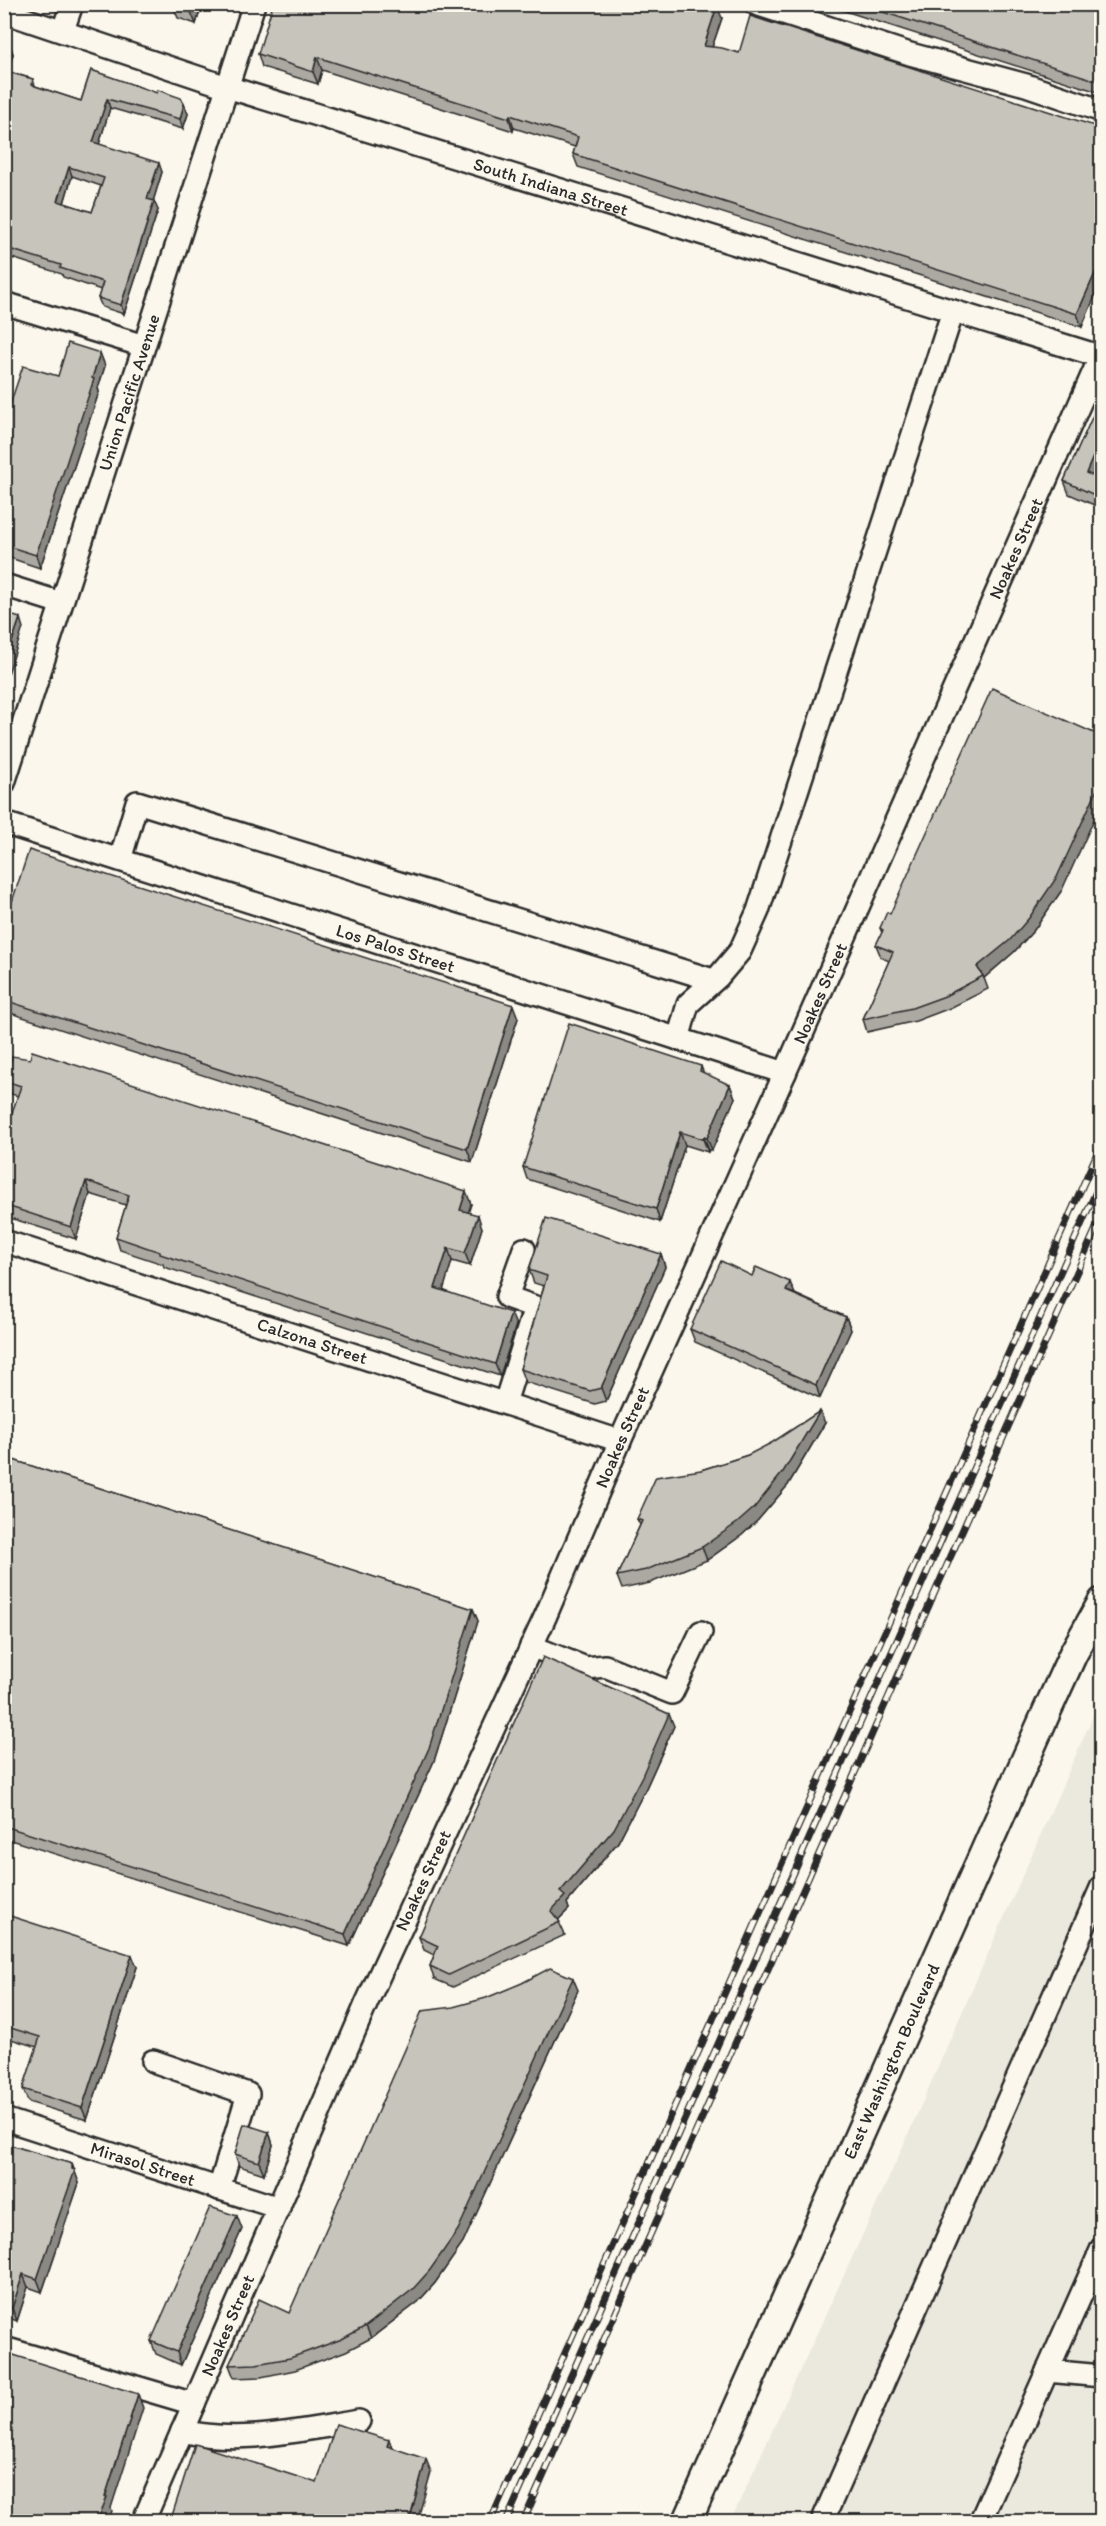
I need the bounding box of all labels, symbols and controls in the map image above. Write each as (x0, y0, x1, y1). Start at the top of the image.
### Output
street label: South Indiana Street (471, 153, 631, 221)
street label: Union Pacific Avenue (94, 311, 165, 474)
street label: Noakes Street (984, 494, 1048, 603)
street label: Los Palos Street (333, 919, 458, 978)
street label: Noakes Street (788, 939, 852, 1047)
street label: Calzona Street (254, 1313, 370, 1369)
street label: Noakes Street (590, 1383, 654, 1491)
street label: Noakes Street (390, 1827, 456, 1934)
street label: East Washington Boulevard (839, 1960, 945, 2163)
street label: Mirasol Street (88, 2137, 198, 2191)
street label: Noakes Street (196, 2271, 259, 2380)

